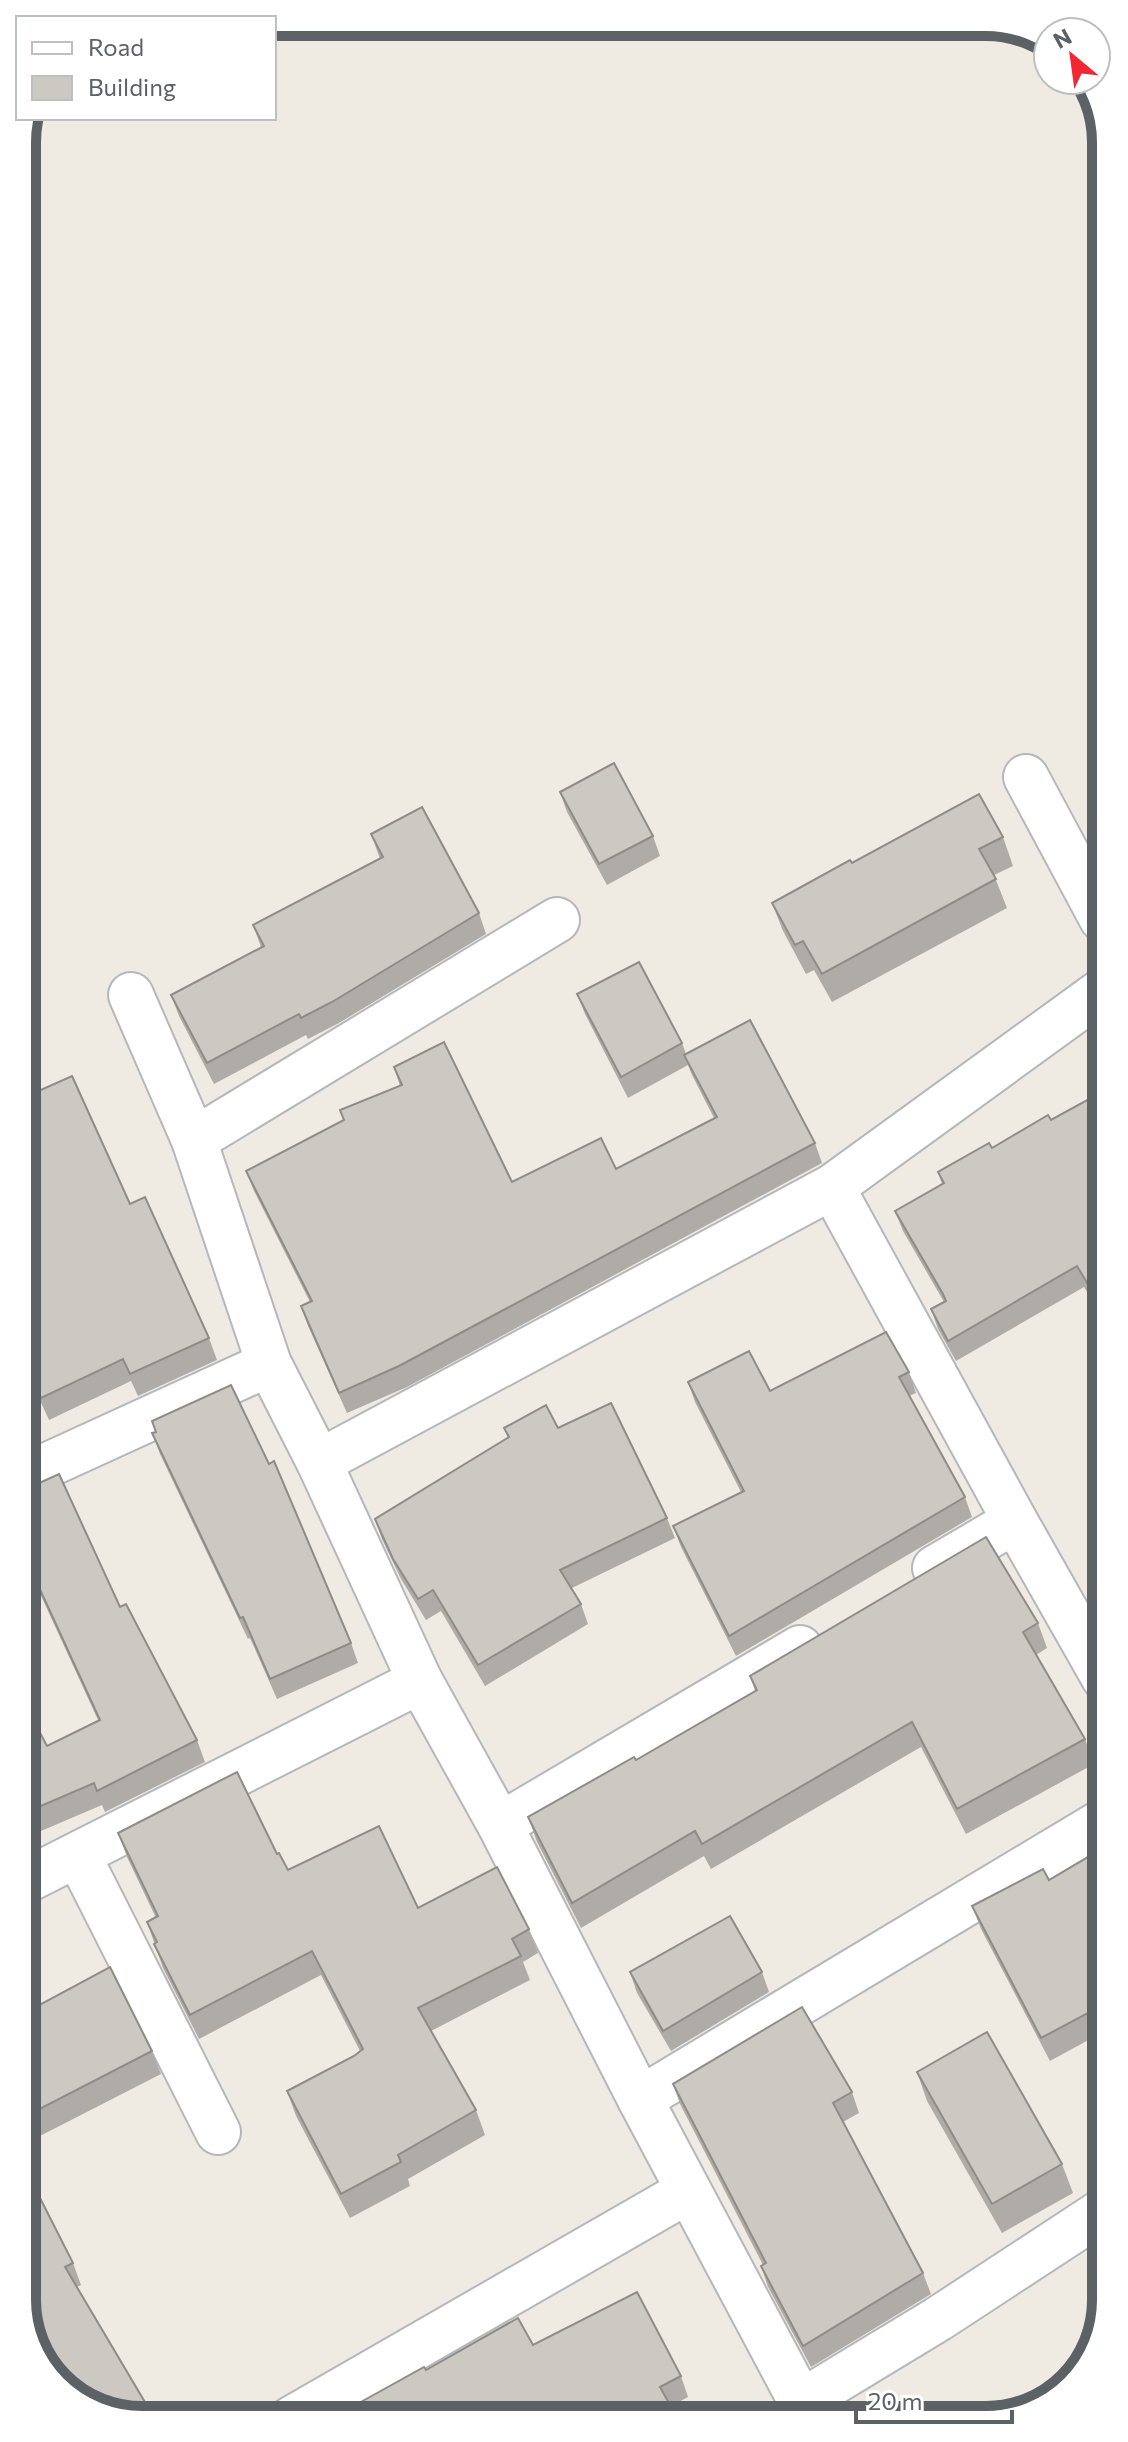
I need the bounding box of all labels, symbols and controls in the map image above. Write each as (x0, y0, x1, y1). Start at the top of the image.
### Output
legend (16, 16, 276, 120)
north arrow (1032, 16, 1112, 96)
text: N (1048, 22, 1076, 54)
text: Road (88, 32, 144, 61)
text: Building (88, 72, 176, 101)
scale bar (856, 2374, 1012, 2424)
text: 20 m (868, 2386, 922, 2415)

